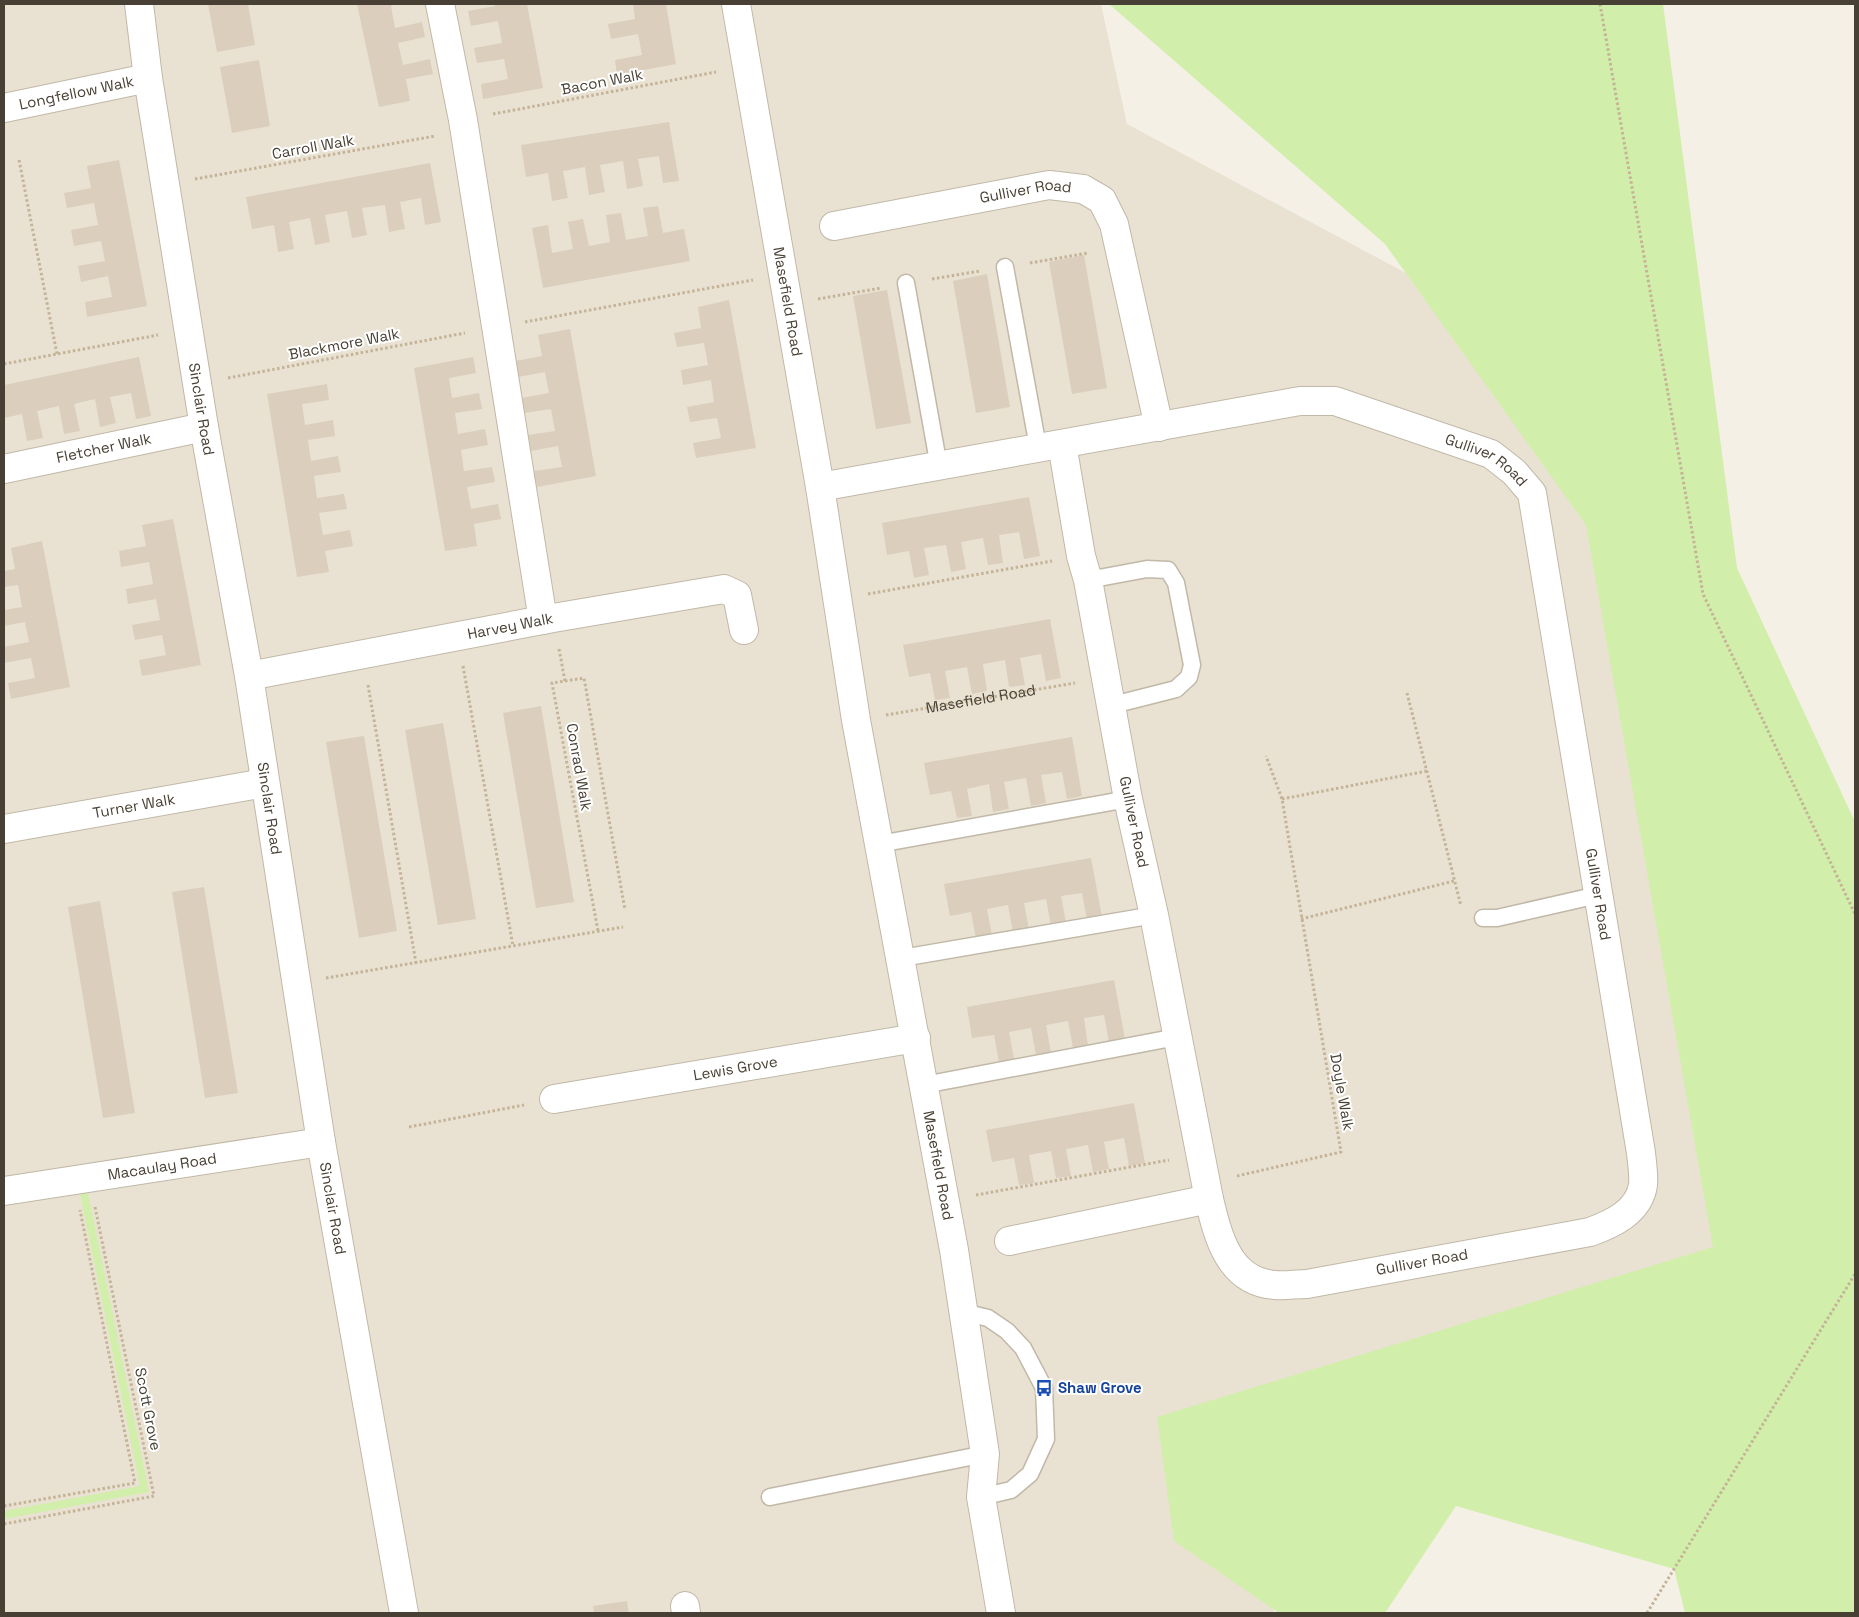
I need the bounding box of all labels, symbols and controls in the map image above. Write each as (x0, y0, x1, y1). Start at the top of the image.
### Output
street label: Bacon Walk (559, 64, 644, 99)
street label: Longfellow Walk (17, 71, 136, 114)
street label: Carroll Walk (270, 130, 355, 163)
street label: Gulliver Road (978, 174, 1073, 207)
street label: Masefield Road (769, 245, 807, 358)
street label: Blackmore Walk (287, 323, 401, 364)
street label: Sinclair Road (185, 361, 219, 457)
street label: Fletcher Walk (54, 428, 153, 467)
street label: Gulliver Road (1443, 429, 1532, 490)
street label: Harvey Walk (466, 608, 555, 643)
street label: Masefield Road (924, 680, 1037, 717)
street label: Conrad Walk (562, 722, 597, 812)
street label: Sinclair Road (253, 761, 286, 856)
street label: Gulliver Road (1116, 774, 1153, 869)
street label: Turner Walk (91, 789, 177, 822)
street label: Gulliver Road (1582, 847, 1616, 942)
street label: Lewis Grove (692, 1051, 779, 1084)
street label: Doyle Walk (1326, 1052, 1359, 1132)
street label: Masefield Road (919, 1109, 958, 1222)
street label: Macaulay Road (106, 1148, 218, 1184)
street label: Sinclair Road (316, 1161, 351, 1256)
street label: Gulliver Road (1374, 1244, 1469, 1279)
street label: Scott Grove (131, 1366, 166, 1452)
bus stop icon: Shaw Grove (1034, 1378, 1054, 1398)
place label: Shaw Grove (1058, 1378, 1142, 1397)

